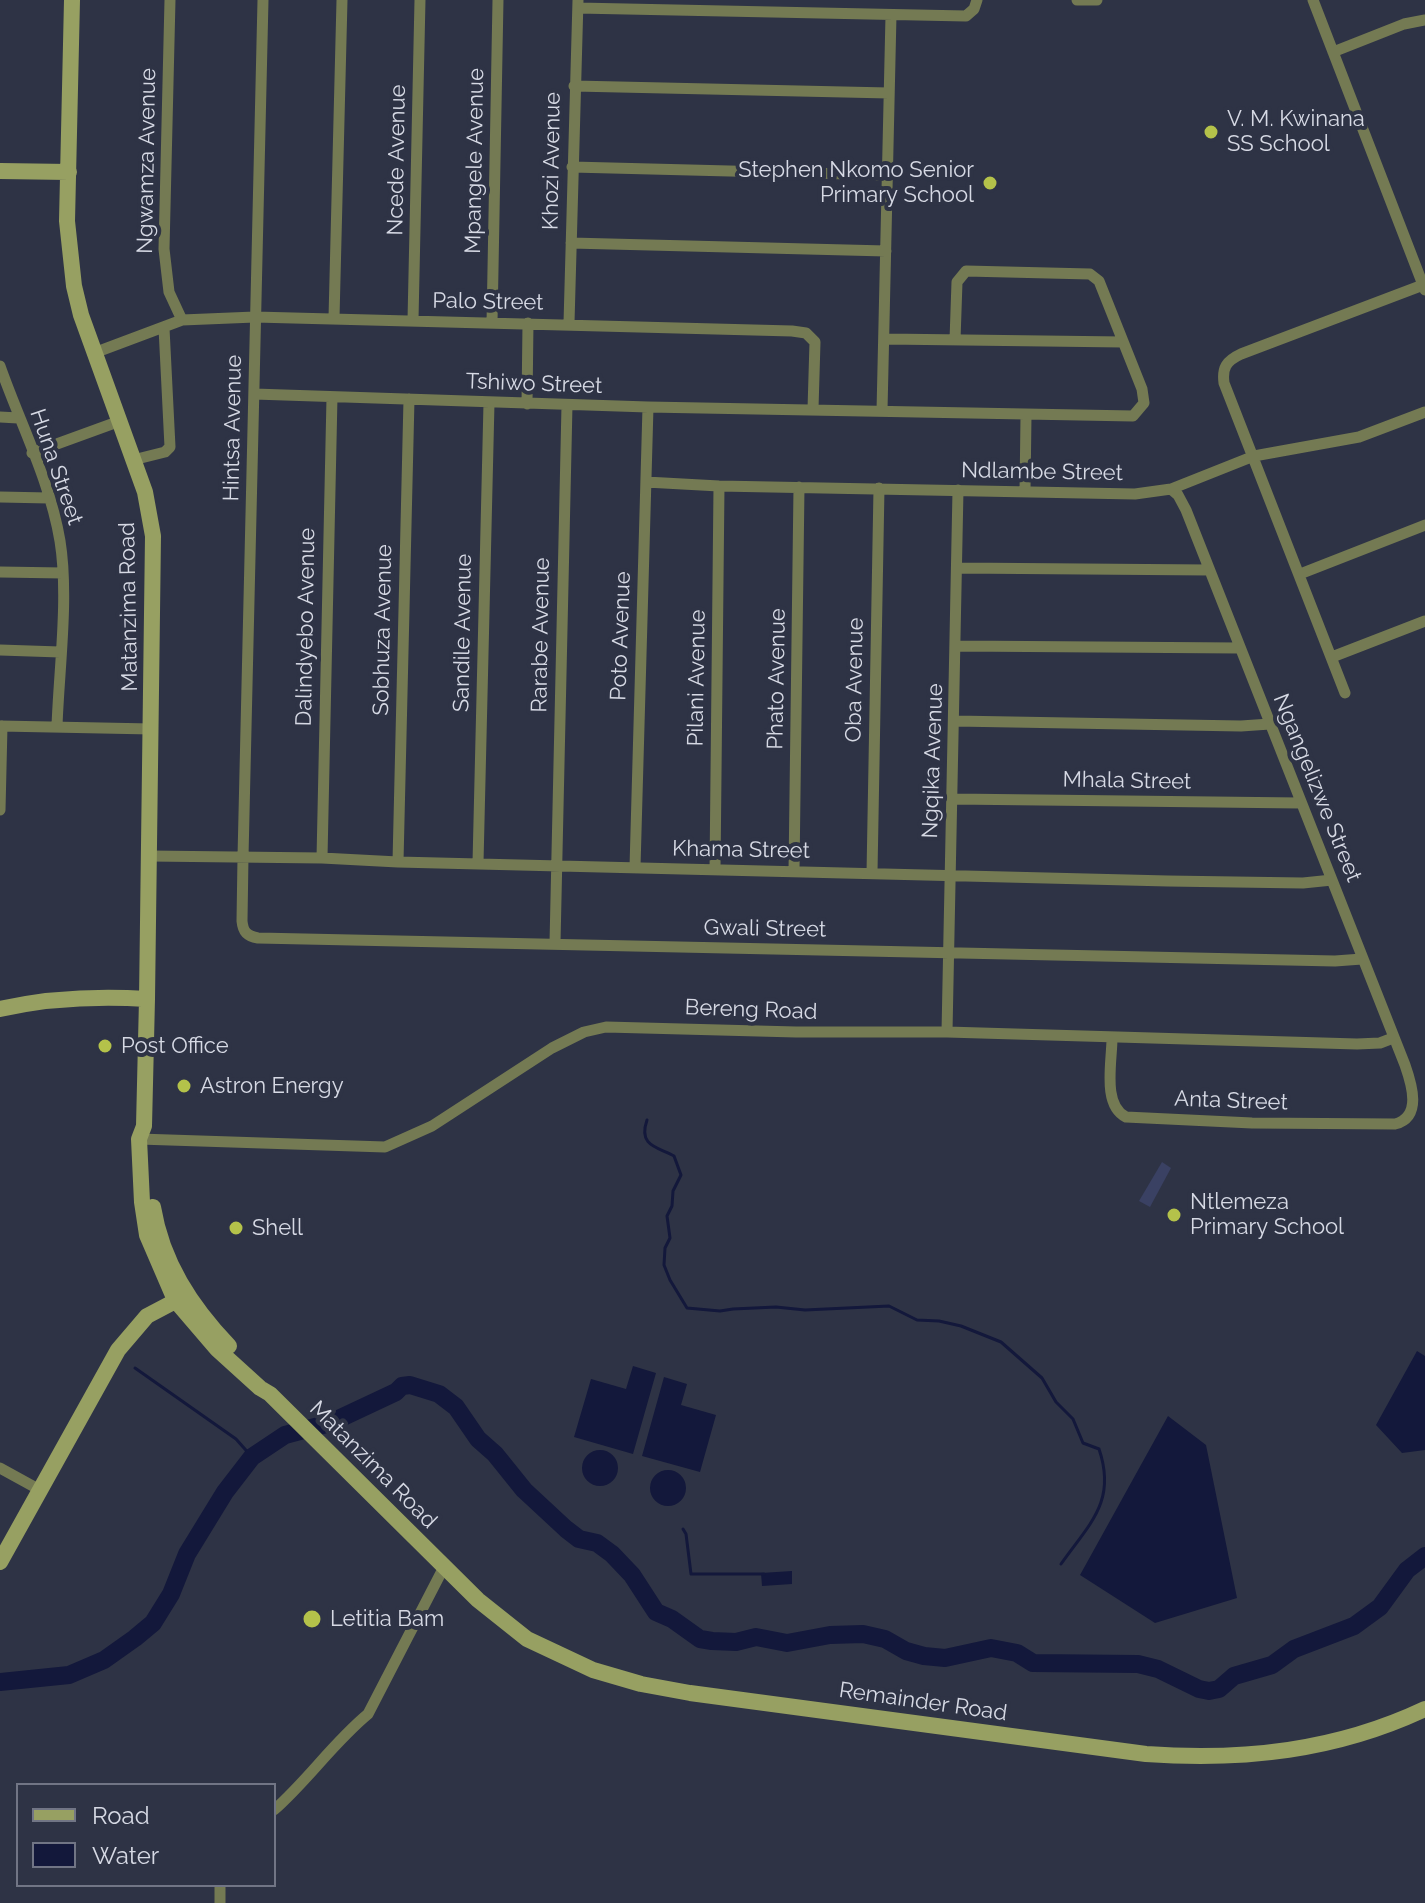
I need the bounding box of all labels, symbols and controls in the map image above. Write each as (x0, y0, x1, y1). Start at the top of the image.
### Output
street label: Ngwamza Avenue (132, 68, 162, 254)
street label: Mpangele Avenue (460, 68, 490, 254)
street label: Ncede Avenue (382, 84, 412, 236)
street label: Khozi Avenue (538, 92, 566, 230)
place label: V. M. Kwinana SS School (1227, 106, 1365, 158)
marker: V. M. Kwinana SS School (1202, 123, 1220, 141)
place label: Stephen Nkomo Senior Primary School (738, 157, 974, 208)
marker: Stephen Nkomo Senior Primary School (981, 174, 999, 192)
street label: Palo Street (432, 288, 544, 316)
street label: Hintsa Avenue (219, 355, 247, 501)
street label: Tshiwo Street (465, 368, 603, 400)
street label: Huna Street (24, 406, 88, 528)
street label: Ndlambe Street (961, 457, 1123, 487)
street label: Matanzima Road (114, 522, 144, 692)
street label: Dalindyebo Avenue (291, 527, 321, 727)
street label: Sobhuza Avenue (368, 544, 398, 716)
street label: Sandile Avenue (448, 554, 478, 712)
street label: Rarabe Avenue (526, 557, 556, 713)
street label: Poto Avenue (606, 571, 636, 701)
street label: Phato Avenue (763, 608, 791, 750)
street label: Pilani Avenue (683, 609, 711, 747)
street label: Oba Avenue (841, 617, 869, 743)
street label: Ngqika Avenue (917, 683, 949, 839)
street label: Ngangelizwe Street (1267, 690, 1367, 886)
street label: Mhala Street (1062, 767, 1192, 795)
street label: Khama Street (672, 836, 810, 864)
street label: Gwali Street (704, 915, 826, 943)
street label: Bereng Road (684, 994, 818, 1026)
place label: Post Office (121, 1033, 229, 1059)
marker: Post Office (96, 1037, 114, 1055)
place label: Astron Energy (200, 1073, 344, 1099)
marker: Astron Energy (175, 1077, 193, 1095)
street label: Anta Street (1174, 1086, 1288, 1116)
place label: Ntlemeza Primary School (1190, 1189, 1344, 1240)
marker: Ntlemeza Primary School (1165, 1206, 1183, 1224)
place label: Shell (252, 1215, 303, 1241)
marker: Shell (227, 1219, 245, 1237)
street label: Matanzima Road (304, 1396, 442, 1534)
place label: Letitia Bam (330, 1606, 444, 1632)
marker: Letitia Bam (301, 1608, 323, 1630)
street label: Remainder Road (837, 1677, 1009, 1727)
legend (16, 1783, 276, 1887)
text: Road (92, 1801, 150, 1830)
text: Water (92, 1841, 159, 1870)

